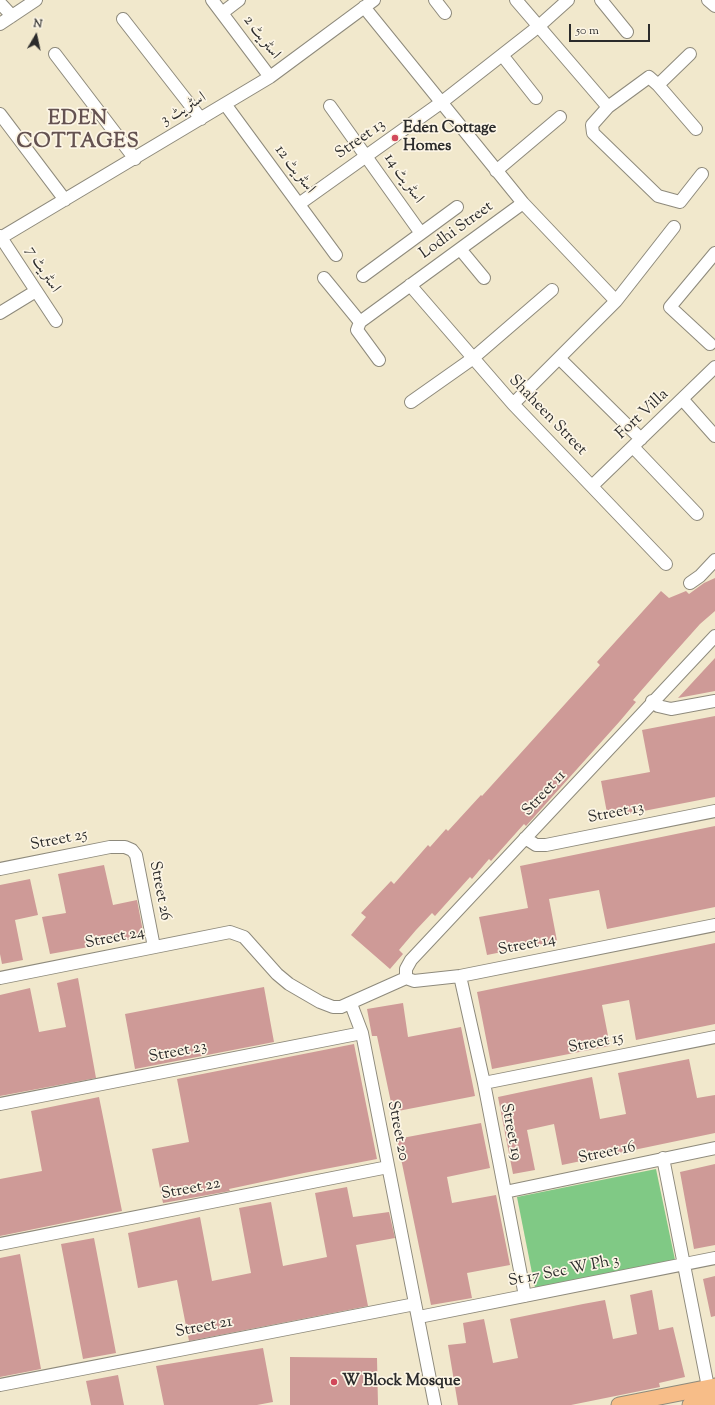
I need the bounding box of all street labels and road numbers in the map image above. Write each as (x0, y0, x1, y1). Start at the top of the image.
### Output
street label: اسٹریٹ 2 (238, 12, 284, 64)
street label: اسٹریٹ 3 (158, 89, 210, 131)
street label: Street 13 (332, 116, 390, 164)
street label: اسٹریٹ 12 (269, 142, 319, 198)
street label: اسٹریٹ 14 (379, 150, 427, 208)
street label: Lodhi Street (417, 198, 497, 264)
street label: اسٹریٹ 7 (20, 243, 64, 297)
street label: Shaheen Street (504, 372, 590, 460)
street label: Fort Villa (613, 386, 673, 444)
street label: Street 11 (519, 767, 571, 821)
street label: Street 13 (586, 799, 646, 829)
street label: Street 25 (29, 826, 89, 856)
street label: Street 26 (144, 860, 174, 922)
street label: Street 24 (84, 924, 146, 954)
street label: Street 14 (497, 931, 557, 961)
street label: Street 15 (567, 1029, 625, 1059)
street label: Street 23 (147, 1038, 209, 1068)
street label: Street 20 (382, 1099, 412, 1163)
street label: Street 19 (495, 1102, 525, 1162)
street label: Street 16 (577, 1139, 637, 1169)
street label: Street 22 (160, 1175, 222, 1205)
street label: St 17 Sec W Ph 3 (507, 1252, 621, 1292)
street label: Street 21 (174, 1313, 234, 1343)

